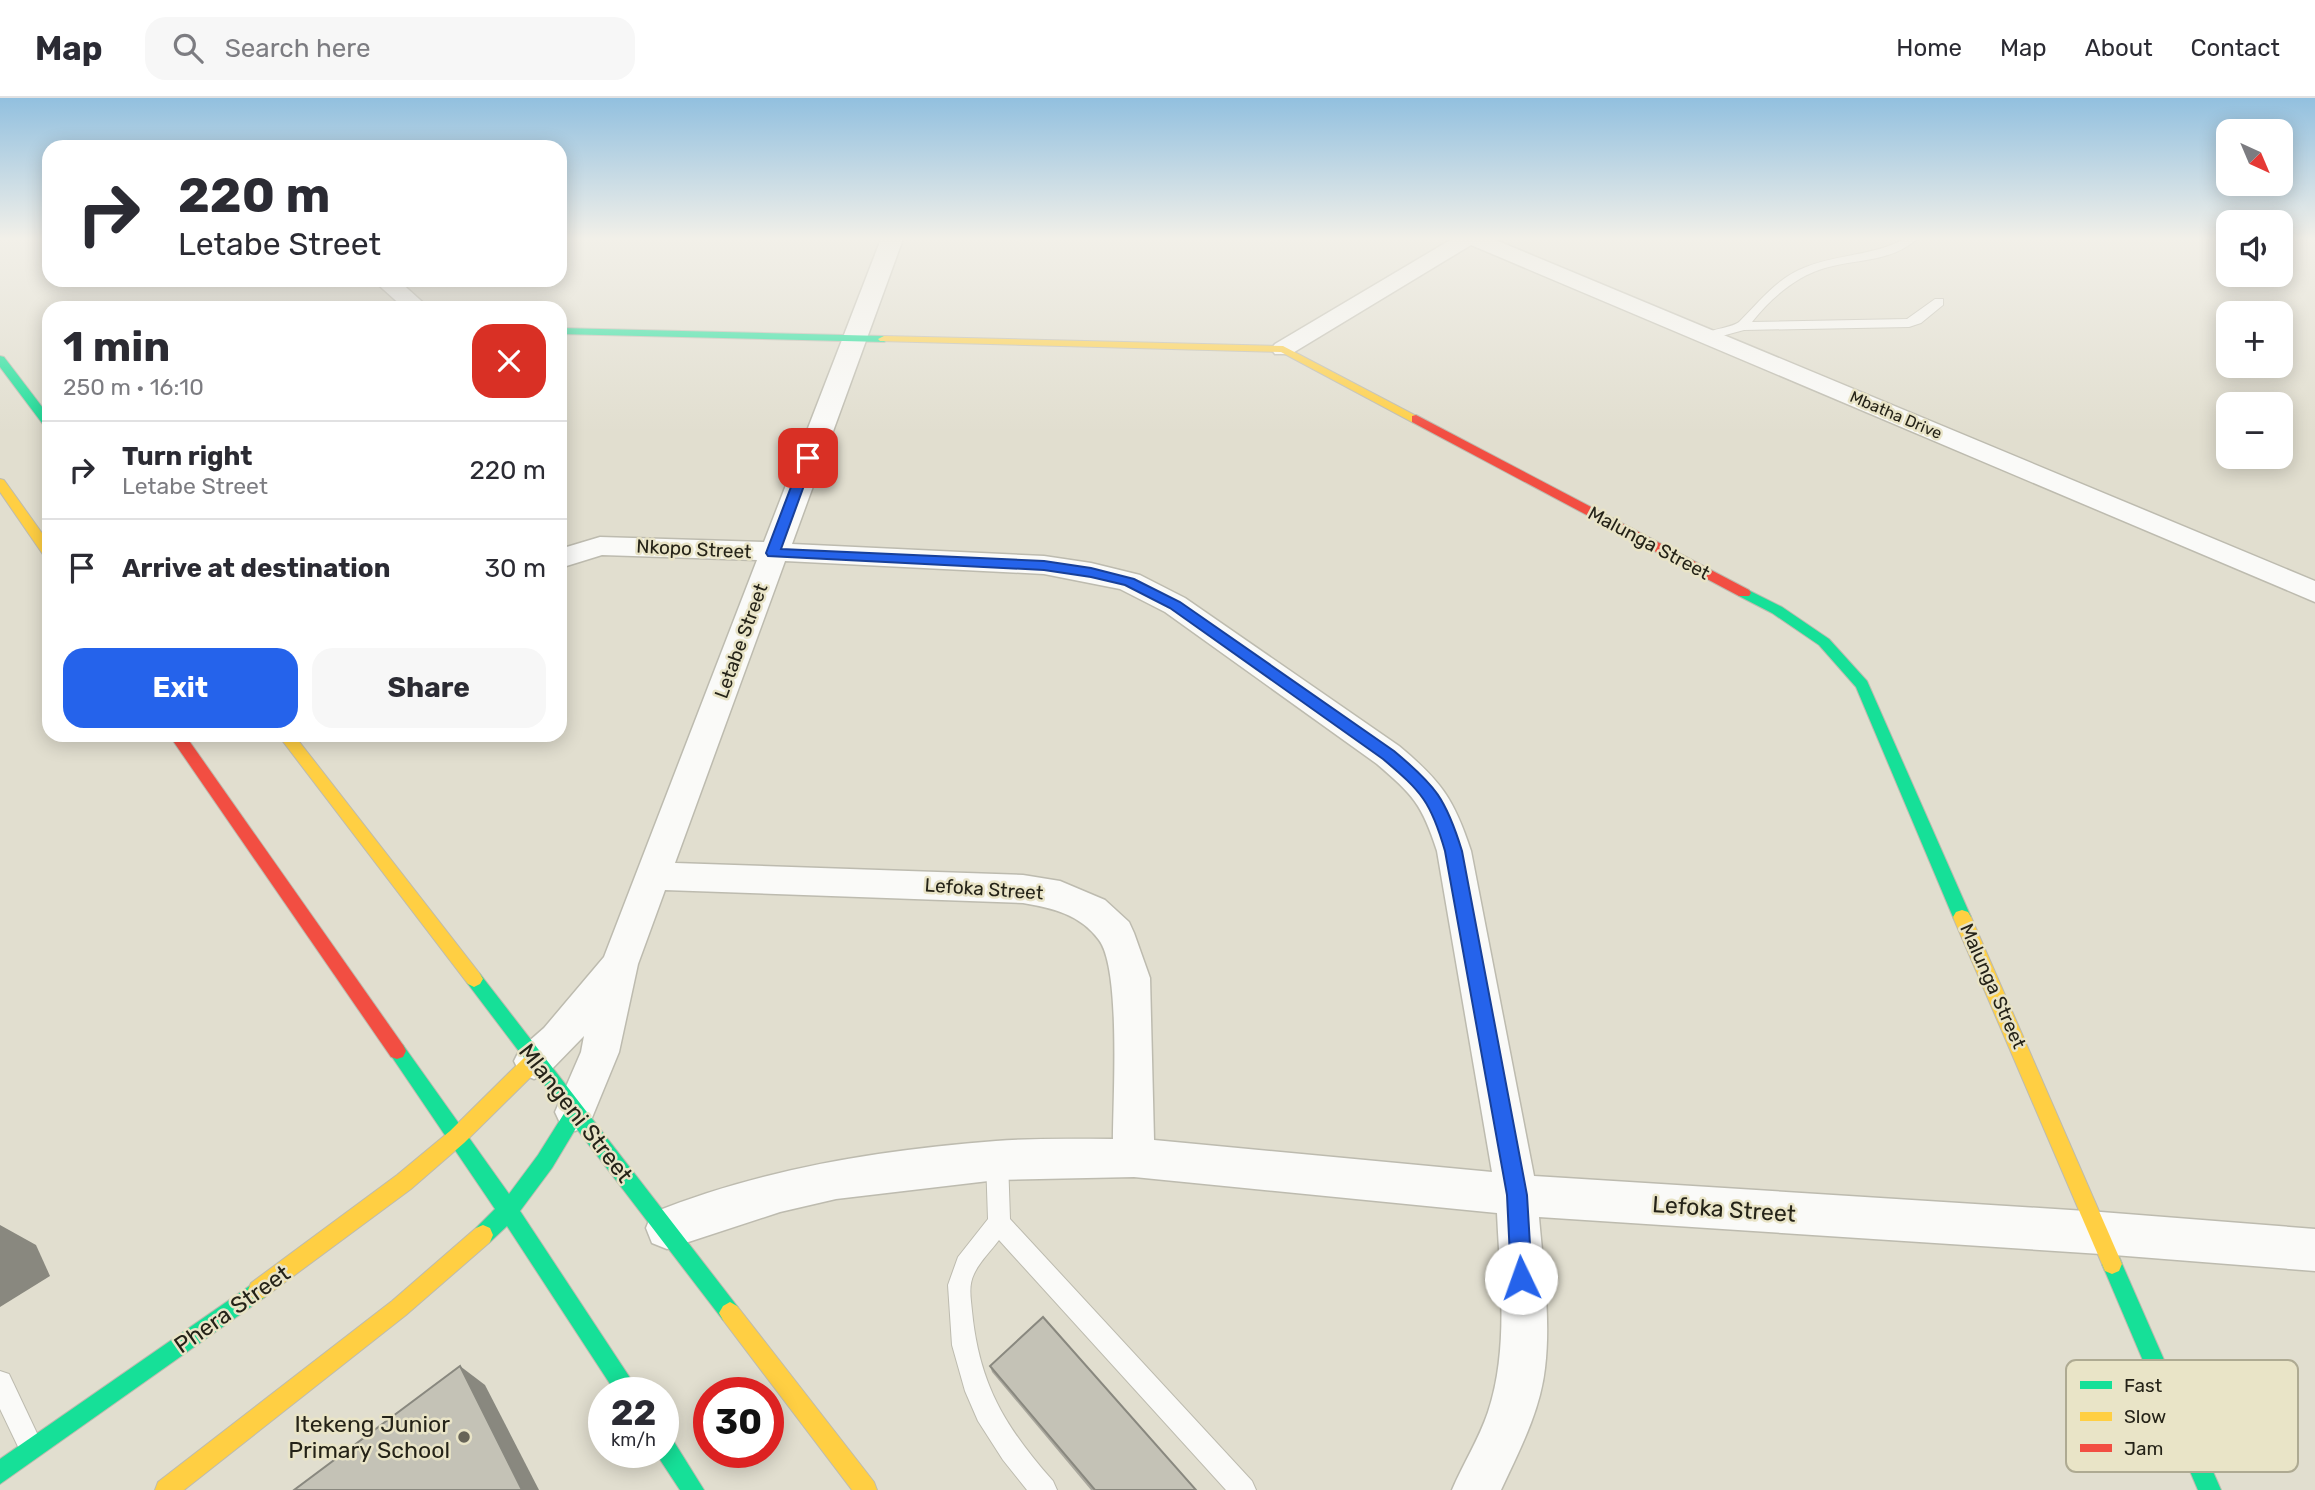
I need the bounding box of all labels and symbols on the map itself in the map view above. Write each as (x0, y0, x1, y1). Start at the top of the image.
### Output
north arrow (2216, 119, 2292, 196)
street label: Mbatha Drive (1847, 387, 1945, 443)
pin (778, 428, 838, 488)
street label: Malunga Street (1584, 501, 1714, 585)
street label: Nkopo Street (636, 534, 753, 564)
street label: Letabe Street (710, 580, 773, 702)
street label: Lefoka Street (924, 873, 1045, 905)
street label: Malunga Street (1955, 920, 2031, 1053)
street label: Mlangeni Street (513, 1038, 639, 1188)
street label: Lefoka Street (1651, 1190, 1797, 1228)
position arrow (1484, 1241, 1558, 1315)
street label: Phera Street (169, 1259, 295, 1359)
legend (2066, 1360, 2298, 1472)
text: Fast (2124, 1374, 2163, 1397)
speed limit sign: 30 (693, 1377, 784, 1468)
text: Slow (2124, 1405, 2166, 1428)
place label: Itekeng Junior Primary School (288, 1410, 450, 1464)
marker: Itekeng Junior Primary School (456, 1429, 472, 1445)
text: Jam (2124, 1437, 2163, 1460)

